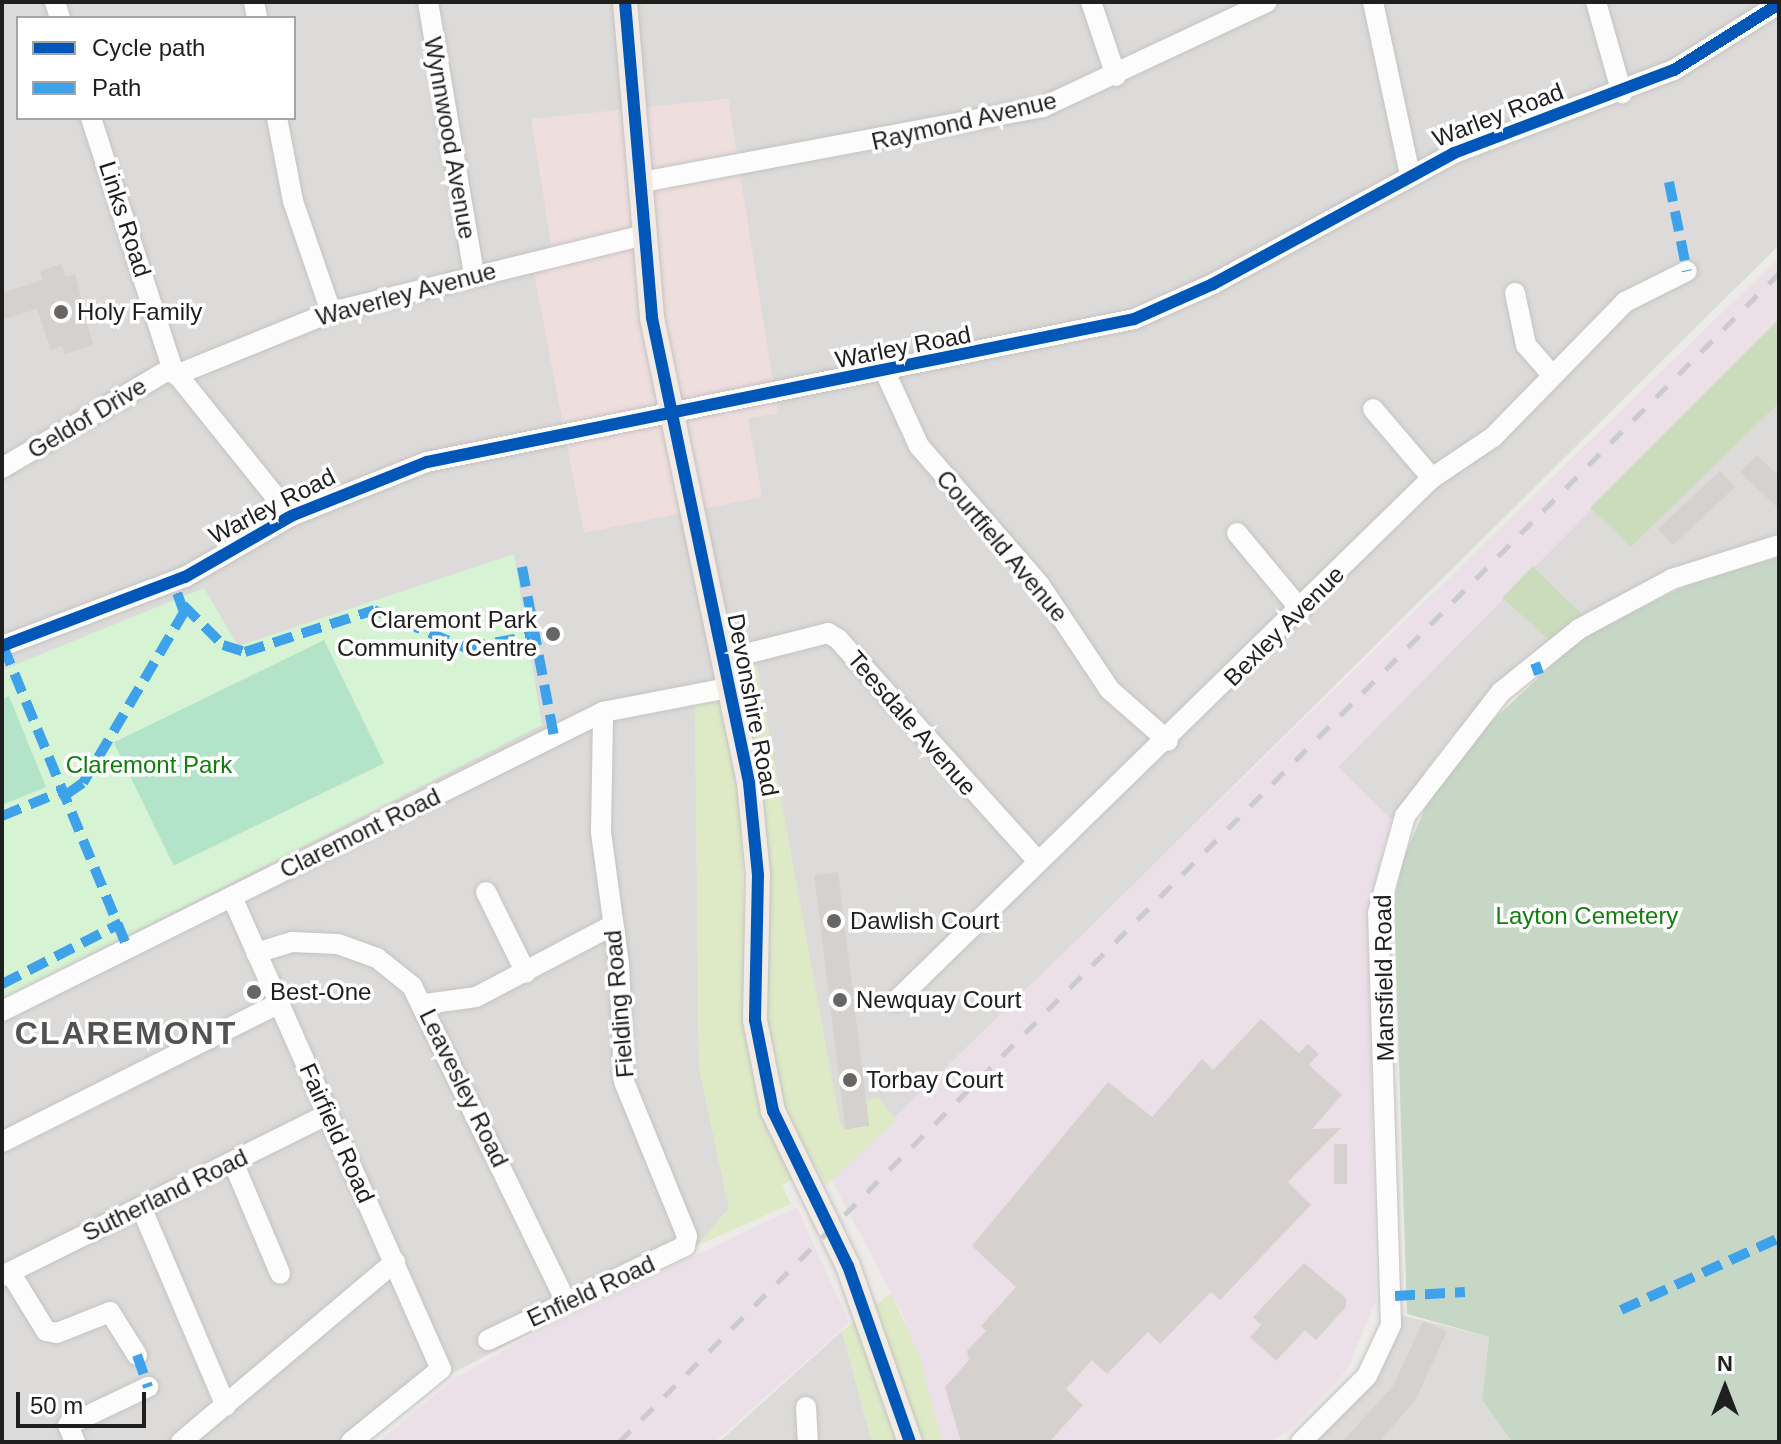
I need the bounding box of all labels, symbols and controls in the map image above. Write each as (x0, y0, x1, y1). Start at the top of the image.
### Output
legend (16, 16, 296, 120)
text: Cycle path (92, 34, 205, 61)
street label: Wynnwood Avenue (418, 34, 482, 242)
text: Path (92, 74, 141, 101)
street label: Warley Road (1429, 77, 1567, 153)
street label: Raymond Avenue (868, 86, 1060, 156)
street label: Links Road (93, 157, 157, 281)
street label: Waverley Avenue (312, 256, 500, 332)
place label: Holy Family (77, 298, 202, 326)
marker: Holy Family (52, 303, 70, 321)
street label: Warley Road (833, 320, 973, 374)
street label: Geldof Drive (22, 371, 152, 465)
street label: Warley Road (204, 462, 340, 550)
street label: Courtfield Avenue (930, 464, 1074, 628)
street label: Bexley Avenue (1217, 559, 1351, 693)
place label: Claremont Park Community Centre (337, 606, 537, 662)
street label: Devonshire Road (721, 611, 785, 799)
marker: Claremont Park Community Centre (544, 625, 562, 643)
street label: Teesdale Avenue (841, 644, 983, 802)
park label: Claremont Park (66, 751, 232, 779)
street label: Claremont Road (275, 782, 445, 884)
street label: Mansfield Road (1368, 894, 1400, 1062)
park label: Layton Cemetery (1496, 902, 1678, 930)
place label: Dawlish Court (850, 907, 999, 935)
marker: Dawlish Court (825, 912, 843, 930)
street label: Fielding Road (598, 929, 640, 1079)
place label: Best-One (270, 978, 371, 1006)
marker: Best-One (245, 983, 263, 1001)
place label: Newquay Court (856, 986, 1021, 1014)
marker: Newquay Court (831, 991, 849, 1009)
street label: Leavesley Road (413, 1004, 515, 1172)
district label: CLAREMONT (15, 1014, 237, 1052)
street label: Fairfield Road (293, 1059, 381, 1207)
place label: Torbay Court (866, 1066, 1003, 1094)
marker: Torbay Court (841, 1071, 859, 1089)
street label: Sutherland Road (78, 1143, 252, 1247)
street label: Enfield Road (523, 1249, 659, 1333)
north arrow (1685, 1348, 1765, 1428)
text: N (1717, 1351, 1733, 1376)
scale bar (20, 1376, 150, 1426)
text: 50 m (30, 1392, 83, 1419)

